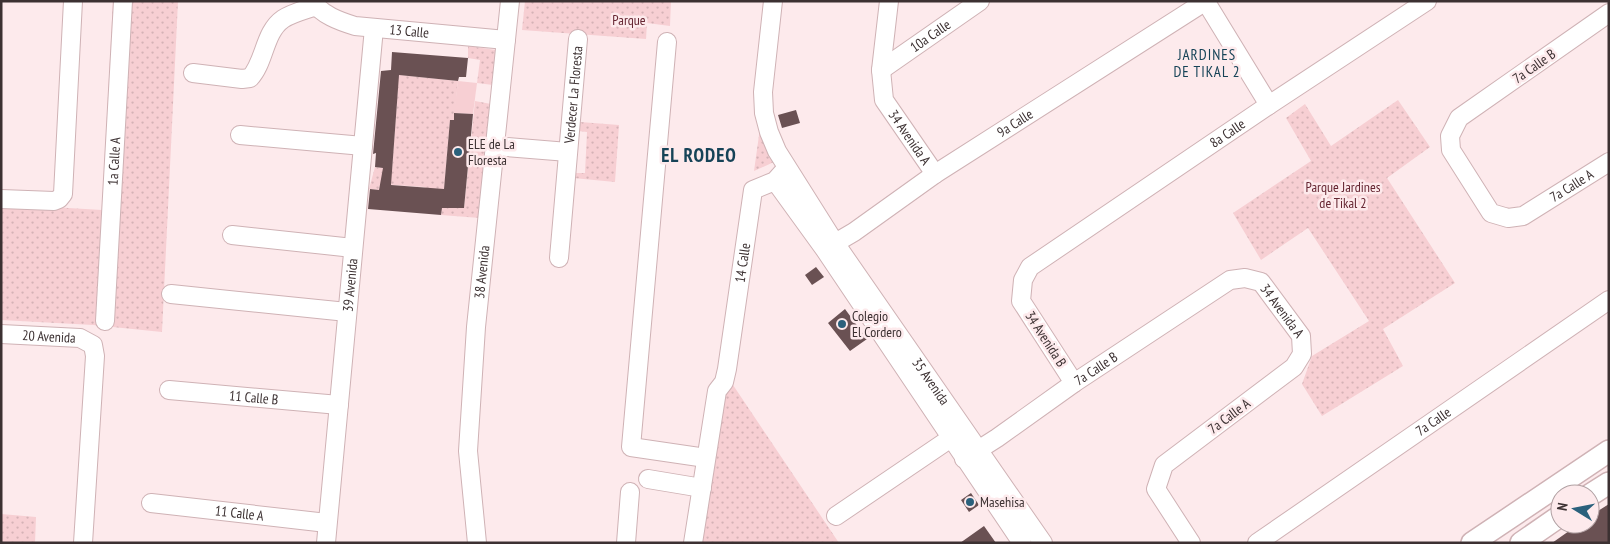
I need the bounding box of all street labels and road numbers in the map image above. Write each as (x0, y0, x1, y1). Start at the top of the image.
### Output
street label: 10a Calle (906, 15, 954, 56)
street label: 13 Calle (389, 20, 430, 42)
street label: Verdecer La Floresta (560, 45, 586, 145)
street label: 7a Calle B (1509, 45, 1559, 87)
street label: 9a Calle (994, 105, 1036, 141)
street label: 34 Avenida A (885, 106, 935, 169)
street label: 8a Calle (1206, 115, 1249, 152)
street label: 1a Calle A (104, 136, 124, 186)
street label: 7a Calle A (1546, 165, 1597, 206)
street label: 14 Calle (731, 242, 754, 284)
street label: 38 Avenida (470, 244, 493, 300)
street label: 39 Avenida (339, 258, 361, 313)
street label: 34 Avenida A (1256, 280, 1308, 342)
street label: 34 Avenida B (1021, 308, 1071, 370)
street label: 20 Avenida (22, 326, 76, 347)
street label: 7a Calle B (1071, 348, 1121, 389)
street label: 35 Avenida (908, 354, 954, 409)
street label: 11 Calle B (228, 386, 279, 409)
street label: 7a Calle A (1204, 394, 1254, 438)
street label: 7a Calle (1412, 403, 1454, 440)
street label: 11 Calle A (214, 501, 265, 525)

